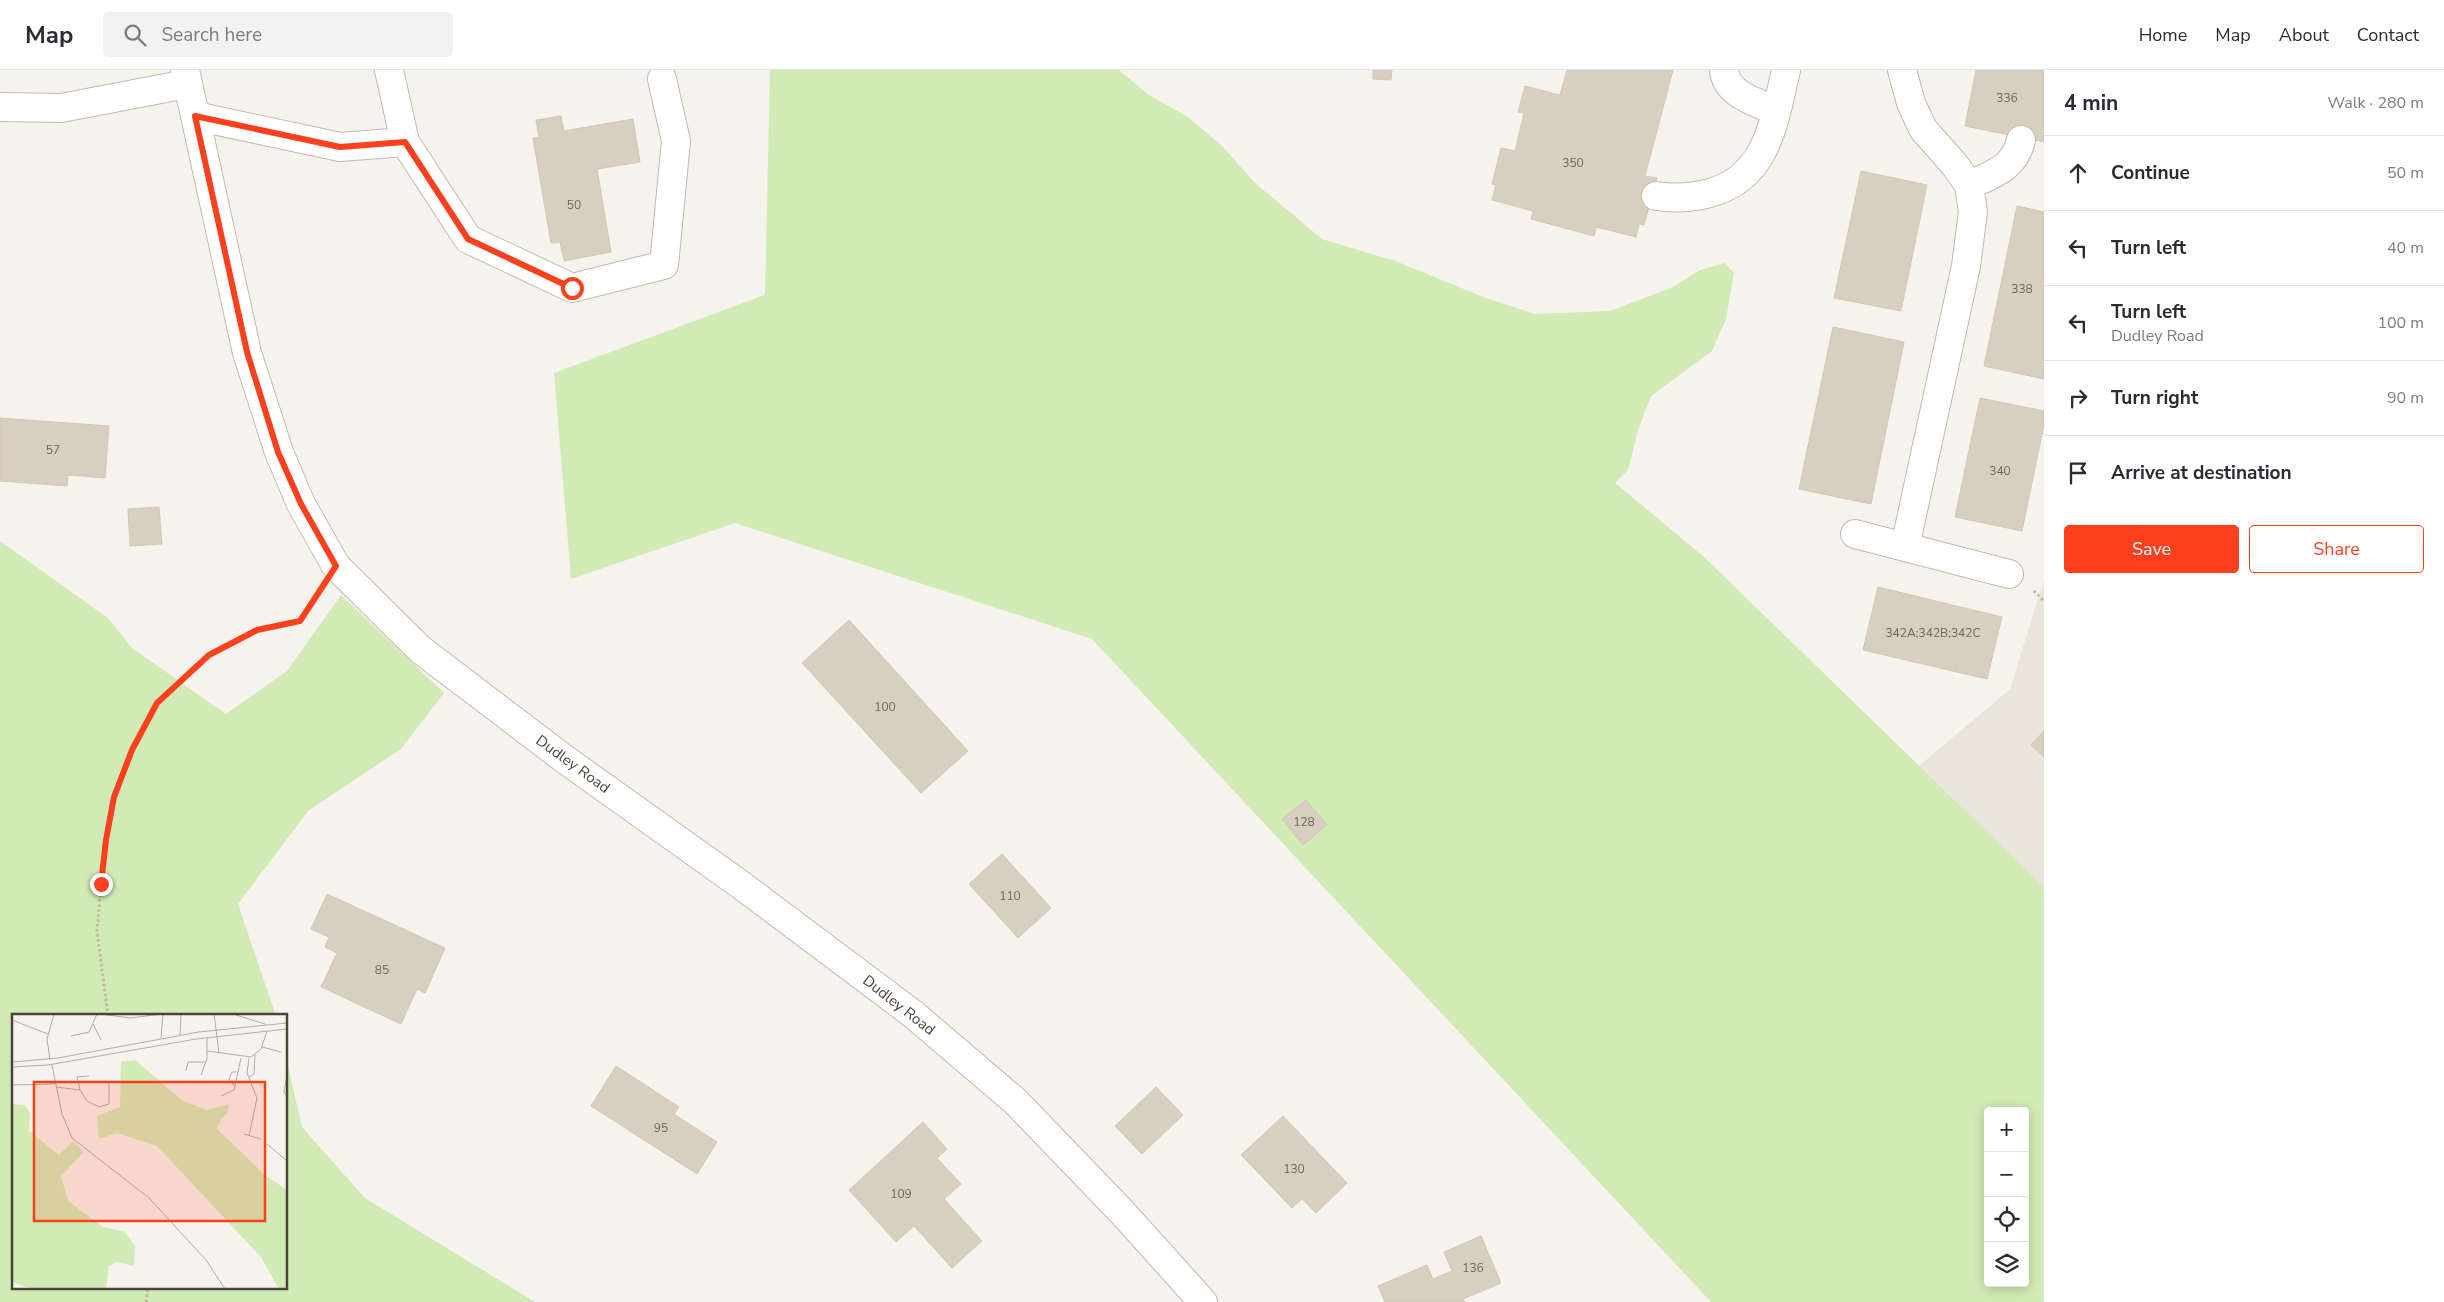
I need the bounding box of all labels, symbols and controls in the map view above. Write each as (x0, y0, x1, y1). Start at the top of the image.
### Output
search box (103, 12, 453, 57)
text: Map (25, 19, 73, 51)
icon: search (121, 21, 149, 49)
text: Search here (161, 22, 262, 48)
text: Home (2139, 23, 2187, 47)
text: Map (2215, 23, 2251, 47)
text: About (2279, 23, 2329, 47)
text: Contact (2357, 23, 2419, 47)
text: 4 min (2064, 89, 2118, 117)
house number: 336 (1996, 90, 2018, 106)
text: Walk · 280 m (2328, 92, 2424, 114)
house number: 350 (1562, 155, 1584, 171)
icon: ahead (2064, 159, 2092, 187)
text: Continue (2111, 160, 2190, 186)
text: 50 m (2387, 162, 2424, 184)
house number: 50 (567, 197, 581, 213)
icon: left (2064, 234, 2092, 262)
text: Turn left (2111, 235, 2186, 261)
text: 40 m (2387, 237, 2424, 259)
route start (561, 277, 584, 300)
house number: 338 (2011, 281, 2033, 297)
text: Turn left (2111, 299, 2186, 325)
icon: left (2064, 309, 2092, 337)
text: 100 m (2377, 312, 2424, 334)
text: Dudley Road (2111, 325, 2204, 347)
icon: right (2064, 384, 2092, 412)
text: Turn right (2111, 385, 2198, 411)
text: 90 m (2387, 387, 2424, 409)
house number: 57 (46, 442, 60, 458)
icon: arrive (2064, 459, 2092, 487)
text: Arrive at destination (2111, 460, 2292, 486)
house number: 340 (1989, 463, 2011, 479)
button: Save (2064, 525, 2239, 573)
button: Share (2249, 525, 2424, 573)
house number: 342A;342B;342C (1885, 625, 1981, 641)
house number: 100 (874, 699, 896, 715)
street label: Dudley Road (532, 730, 614, 798)
house number: 128 (1293, 814, 1315, 830)
route end (90, 873, 113, 896)
house number: 110 (999, 888, 1021, 904)
house number: 85 (375, 962, 389, 978)
street label: Dudley Road (859, 970, 939, 1040)
inset map (12, 1014, 288, 1290)
map controls (1984, 1107, 2029, 1287)
button: + (1984, 1107, 2029, 1152)
house number: 95 (654, 1120, 668, 1136)
button: − (1984, 1152, 2029, 1197)
house number: 130 (1283, 1161, 1305, 1177)
house number: 109 (890, 1186, 912, 1202)
button: locate (1984, 1197, 2029, 1242)
button: layers (1984, 1242, 2029, 1287)
house number: 136 (1462, 1260, 1484, 1276)

